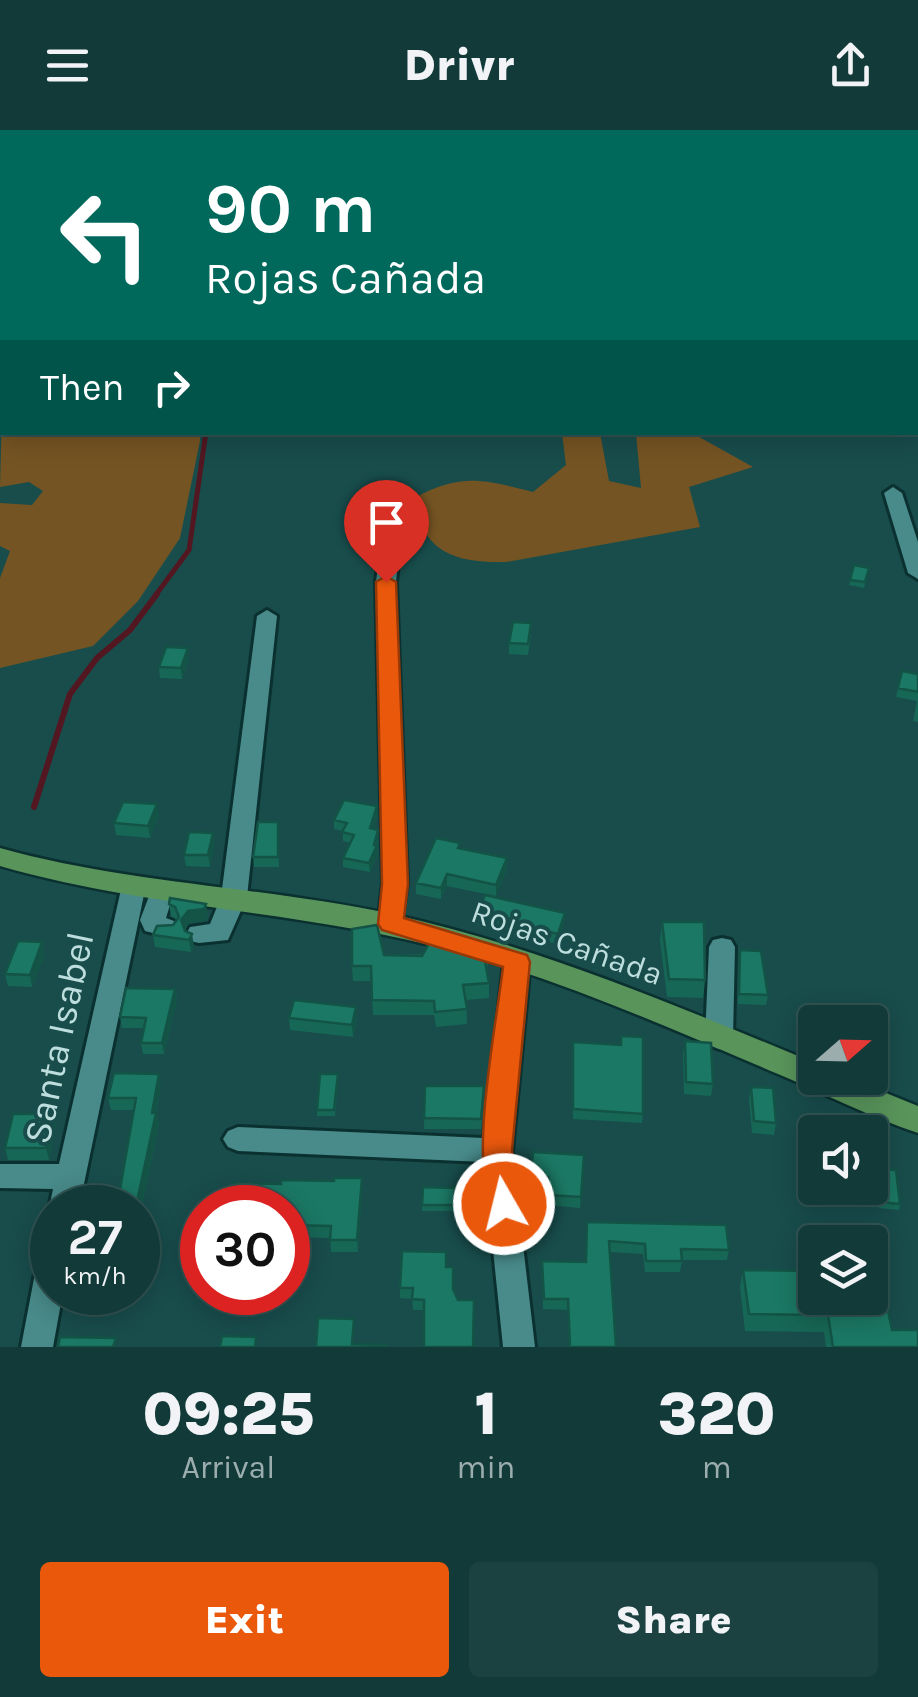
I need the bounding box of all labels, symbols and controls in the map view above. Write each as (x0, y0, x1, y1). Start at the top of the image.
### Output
icon: menu (40, 38, 95, 93)
icon: share (823, 38, 878, 93)
text: Drivr (404, 39, 514, 91)
text: 90 m (205, 168, 376, 250)
icon: left (40, 170, 170, 300)
text: Rojas Cañada (205, 252, 486, 304)
icon: right (144, 360, 199, 415)
text: Then (40, 365, 124, 410)
pin (344, 480, 429, 583)
icon: arrive (359, 495, 414, 550)
street label: Rojas Cañada (466, 893, 668, 993)
street label: Santa Isabel (15, 928, 103, 1148)
north arrow (798, 1005, 888, 1095)
map controls (798, 1005, 888, 1315)
button: sound (798, 1115, 888, 1205)
position arrow (452, 1152, 556, 1256)
speed limit sign: 30 (180, 1185, 310, 1315)
text: 27 (67, 1208, 123, 1267)
button: layers (798, 1225, 888, 1315)
text: km/h (63, 1261, 127, 1290)
text: 09:25 (143, 1379, 314, 1449)
text: 1 (474, 1379, 497, 1449)
text: 320 (658, 1379, 775, 1449)
text: Arrival (181, 1449, 275, 1486)
text: min (457, 1449, 515, 1486)
text: m (702, 1449, 732, 1486)
button: Exit (40, 1562, 449, 1677)
button: Share (469, 1562, 878, 1677)

